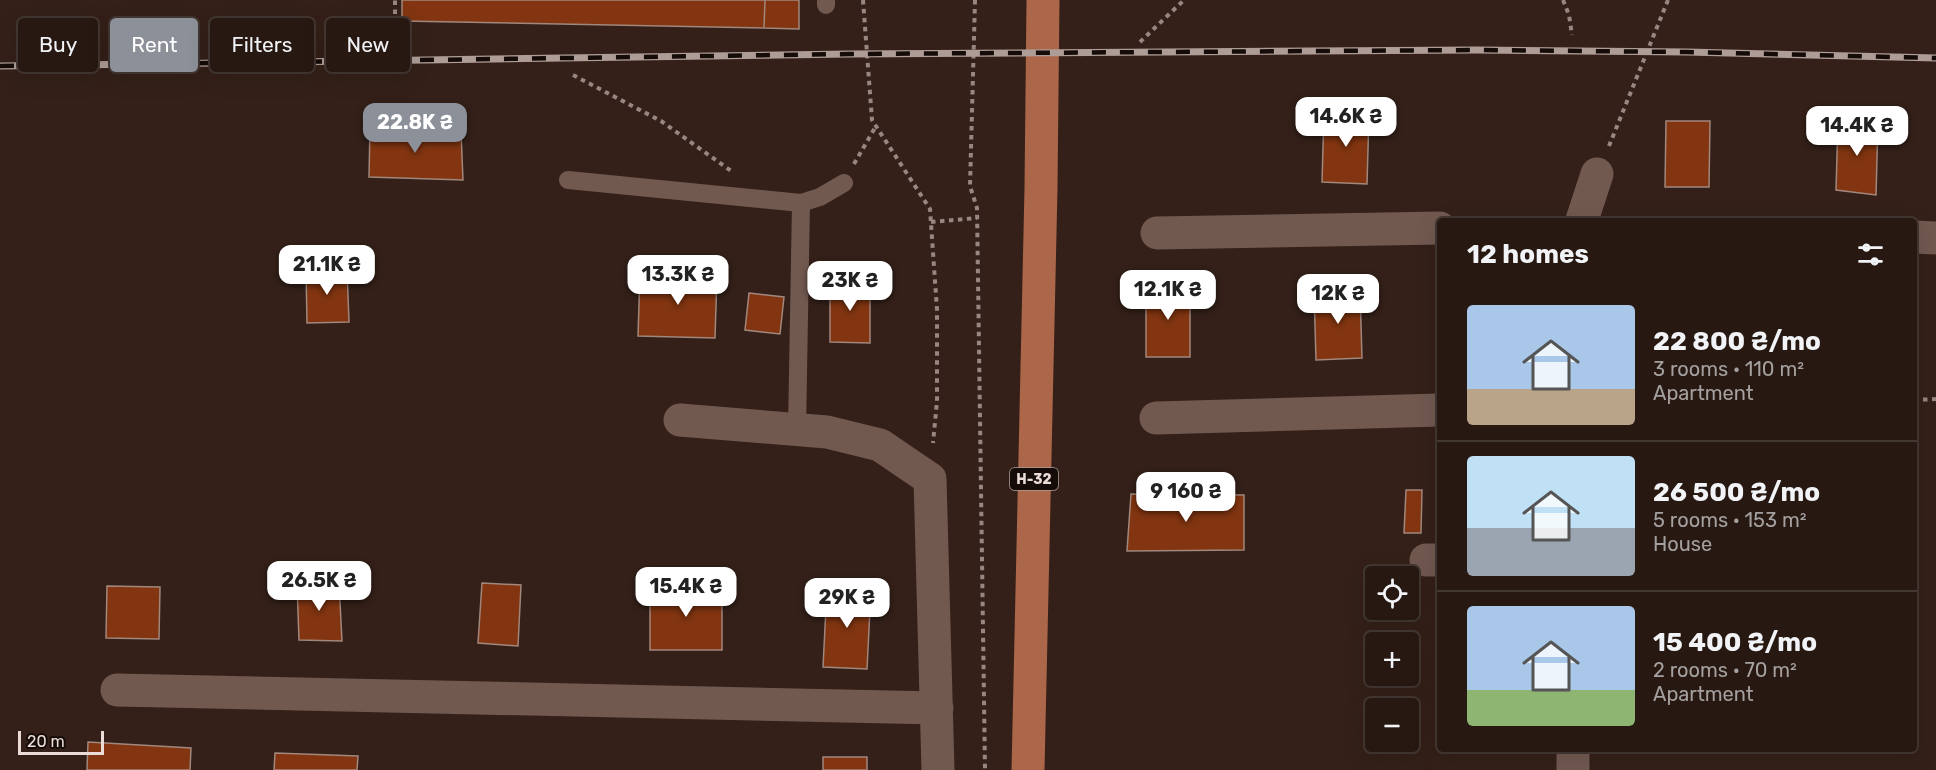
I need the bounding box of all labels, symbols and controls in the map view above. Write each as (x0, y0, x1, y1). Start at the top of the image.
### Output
chip: Buy (18, 18, 98, 72)
chip: Rent (110, 18, 198, 72)
chip: Filters (210, 18, 314, 72)
chip: New (326, 18, 410, 72)
pin: 14.6K ₴ (1291, 97, 1401, 148)
pin: 22.8K ₴ (360, 103, 470, 154)
text: 14.6K ₴ (1309, 104, 1383, 128)
pin: 14.4K ₴ (1802, 106, 1912, 157)
text: 22.8K ₴ (377, 110, 453, 134)
text: 14.4K ₴ (1820, 113, 1894, 137)
icon: filters (1854, 238, 1887, 271)
text: 12 homes (1467, 239, 1589, 270)
pin: 21.1K ₴ (272, 245, 382, 296)
text: 21.1K ₴ (293, 252, 361, 276)
pin: 13.3K ₴ (623, 255, 733, 306)
pin: 23K ₴ (808, 261, 892, 312)
text: 13.3K ₴ (642, 262, 714, 286)
text: 23K ₴ (821, 268, 879, 292)
pin: 12.1K ₴ (1113, 270, 1223, 321)
pin: 12K ₴ (1296, 274, 1380, 325)
text: 12.1K ₴ (1134, 277, 1202, 301)
text: 12K ₴ (1311, 281, 1365, 305)
text: 22 800 ₴/mo (1653, 326, 1821, 357)
icon: home (1515, 329, 1587, 401)
text: 3 rooms · 110 m² (1653, 357, 1804, 381)
text: Apartment (1653, 381, 1754, 405)
road number: Н-32 (1010, 468, 1058, 490)
pin: 9 160 ₴ (1131, 472, 1241, 523)
text: 26 500 ₴/mo (1653, 477, 1820, 508)
text: 9 160 ₴ (1150, 479, 1222, 503)
icon: home (1515, 480, 1587, 552)
text: 5 rooms · 153 m² (1653, 508, 1807, 532)
text: House (1653, 532, 1712, 556)
pin: 26.5K ₴ (264, 561, 374, 612)
map controls (1365, 566, 1419, 752)
button: locate (1365, 566, 1419, 620)
pin: 15.4K ₴ (631, 567, 741, 618)
text: 26.5K ₴ (281, 568, 357, 592)
text: 15.4K ₴ (650, 574, 722, 598)
pin: 29K ₴ (805, 578, 889, 629)
text: 29K ₴ (819, 585, 875, 609)
text: 15 400 ₴/mo (1653, 627, 1817, 658)
icon: home (1515, 630, 1587, 702)
button: + (1365, 632, 1419, 686)
text: 2 rooms · 70 m² (1653, 658, 1797, 682)
text: Apartment (1653, 682, 1754, 706)
button: − (1365, 698, 1419, 752)
scale bar (18, 728, 104, 756)
text: 20 m (27, 732, 65, 751)

